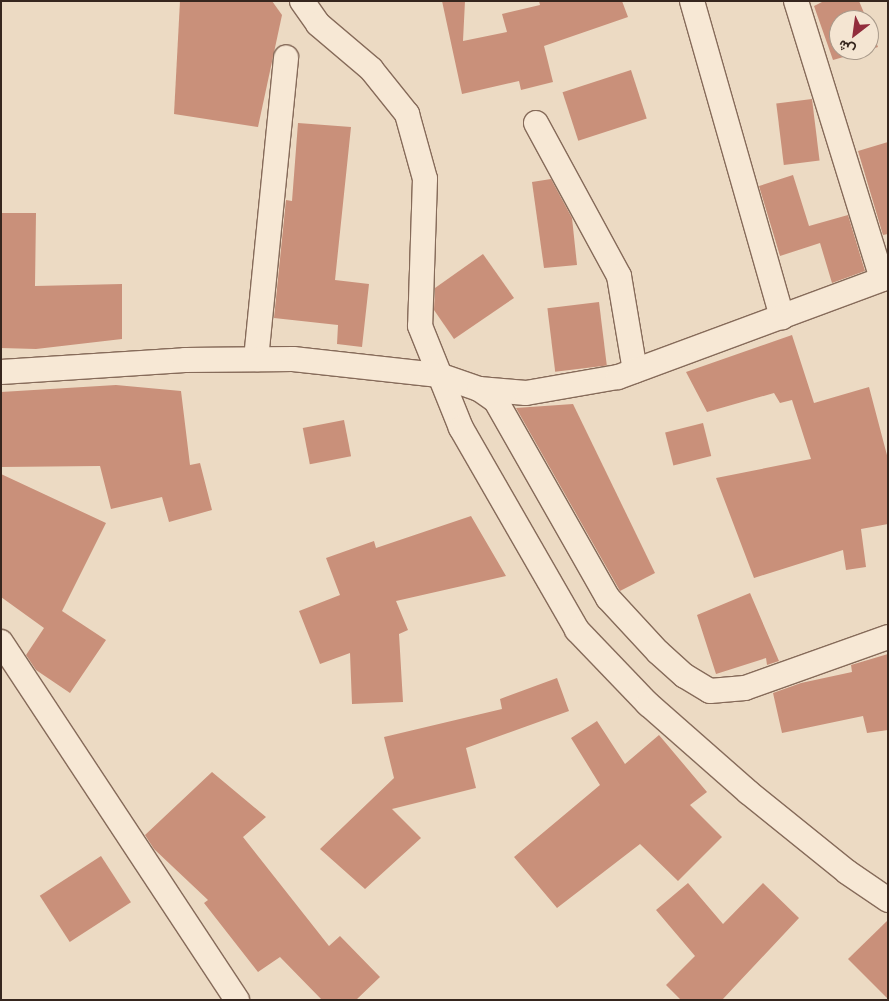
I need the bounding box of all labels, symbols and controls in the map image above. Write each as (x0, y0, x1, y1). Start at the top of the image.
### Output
north arrow (829, 10, 879, 60)
text: ش (835, 36, 858, 59)

